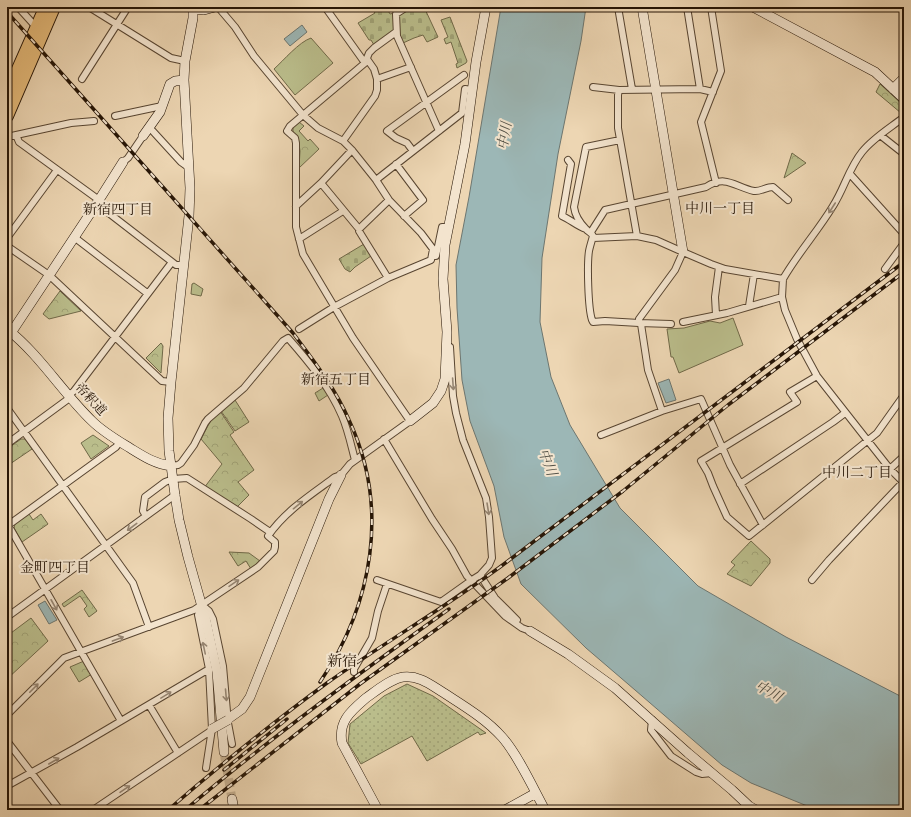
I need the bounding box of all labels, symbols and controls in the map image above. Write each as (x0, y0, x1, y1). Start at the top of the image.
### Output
water label: 中川 (493, 119, 515, 151)
district label: 中川一丁目 (685, 199, 755, 217)
district label: 新宿四丁目 (83, 200, 153, 218)
one-way arrow (827, 203, 836, 214)
district label: 新宿五丁目 (301, 370, 371, 388)
one-way arrow (449, 377, 456, 390)
street label: 帝釈道 (71, 379, 111, 419)
water label: 中川 (535, 446, 562, 480)
district label: 中川二丁目 (822, 463, 892, 481)
one-way arrow (292, 501, 303, 509)
one-way arrow (484, 502, 492, 515)
one-way arrow (127, 522, 138, 531)
district label: 金町四丁目 (20, 558, 90, 576)
one-way arrow (228, 579, 239, 587)
one-way arrow (51, 599, 59, 611)
one-way arrow (111, 634, 123, 642)
one-way arrow (200, 642, 208, 655)
district label: 新宿 (327, 651, 357, 670)
water label: 中川 (752, 676, 787, 707)
one-way arrow (29, 683, 39, 693)
one-way arrow (222, 688, 229, 701)
one-way arrow (160, 690, 172, 698)
one-way arrow (47, 756, 59, 764)
one-way arrow (120, 784, 131, 793)

